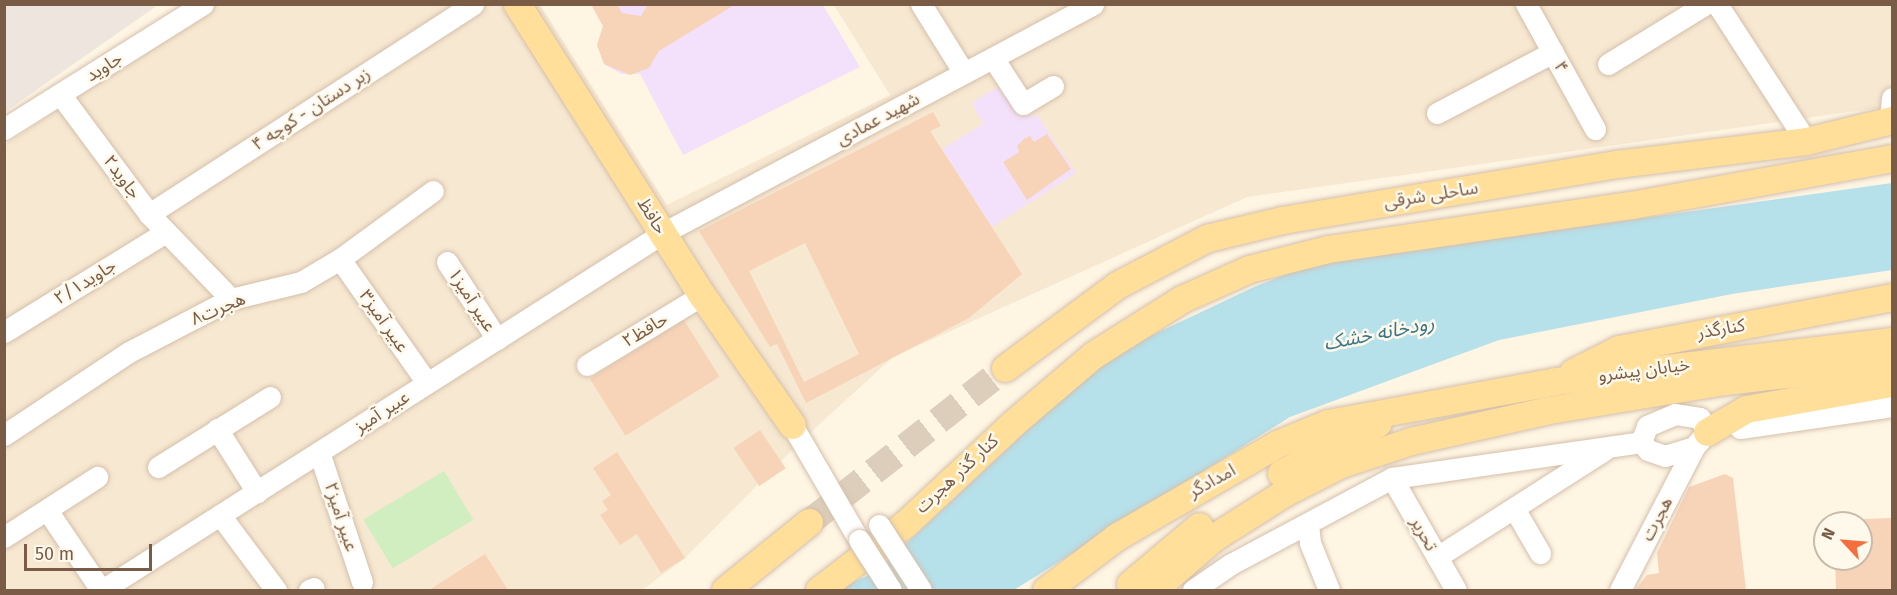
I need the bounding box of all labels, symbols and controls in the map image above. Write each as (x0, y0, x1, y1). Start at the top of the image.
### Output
street label: جاوید (82, 48, 126, 86)
street label: ۴ (1549, 57, 1573, 77)
street label: زبر دستان - کوچه ۴ (248, 63, 374, 155)
street label: شهید عمادی (833, 88, 923, 150)
street label: ۲جاوید (99, 151, 145, 203)
street label: ساحلی شرقی (1382, 177, 1480, 213)
street label: حافظ (633, 194, 671, 238)
street label: ۲/۱جاوید (50, 255, 120, 309)
street label: ۱عبیر آمیز (443, 264, 501, 336)
street label: ۳عبیر آمیز (355, 285, 413, 357)
street label: هجرت۸ (188, 288, 248, 330)
street label: ۲حافظ (618, 308, 672, 352)
water label: رودخانه خشک (1322, 311, 1436, 355)
street label: کنارگذر (1695, 314, 1747, 344)
street label: خیابان پیشرو (1597, 354, 1691, 386)
street label: عبیر آمیز (350, 386, 414, 438)
street label: کنار گذر هجرت (911, 430, 1003, 518)
street label: امدادگر (1185, 459, 1239, 503)
street label: ۲عبیر آمیز (320, 480, 362, 554)
street label: هجرت (1637, 493, 1677, 545)
north arrow (1813, 511, 1873, 571)
street label: تحریر (1406, 513, 1442, 555)
text: N (1817, 525, 1839, 543)
scale bar (27, 532, 154, 570)
text: 50 m (35, 543, 74, 565)

